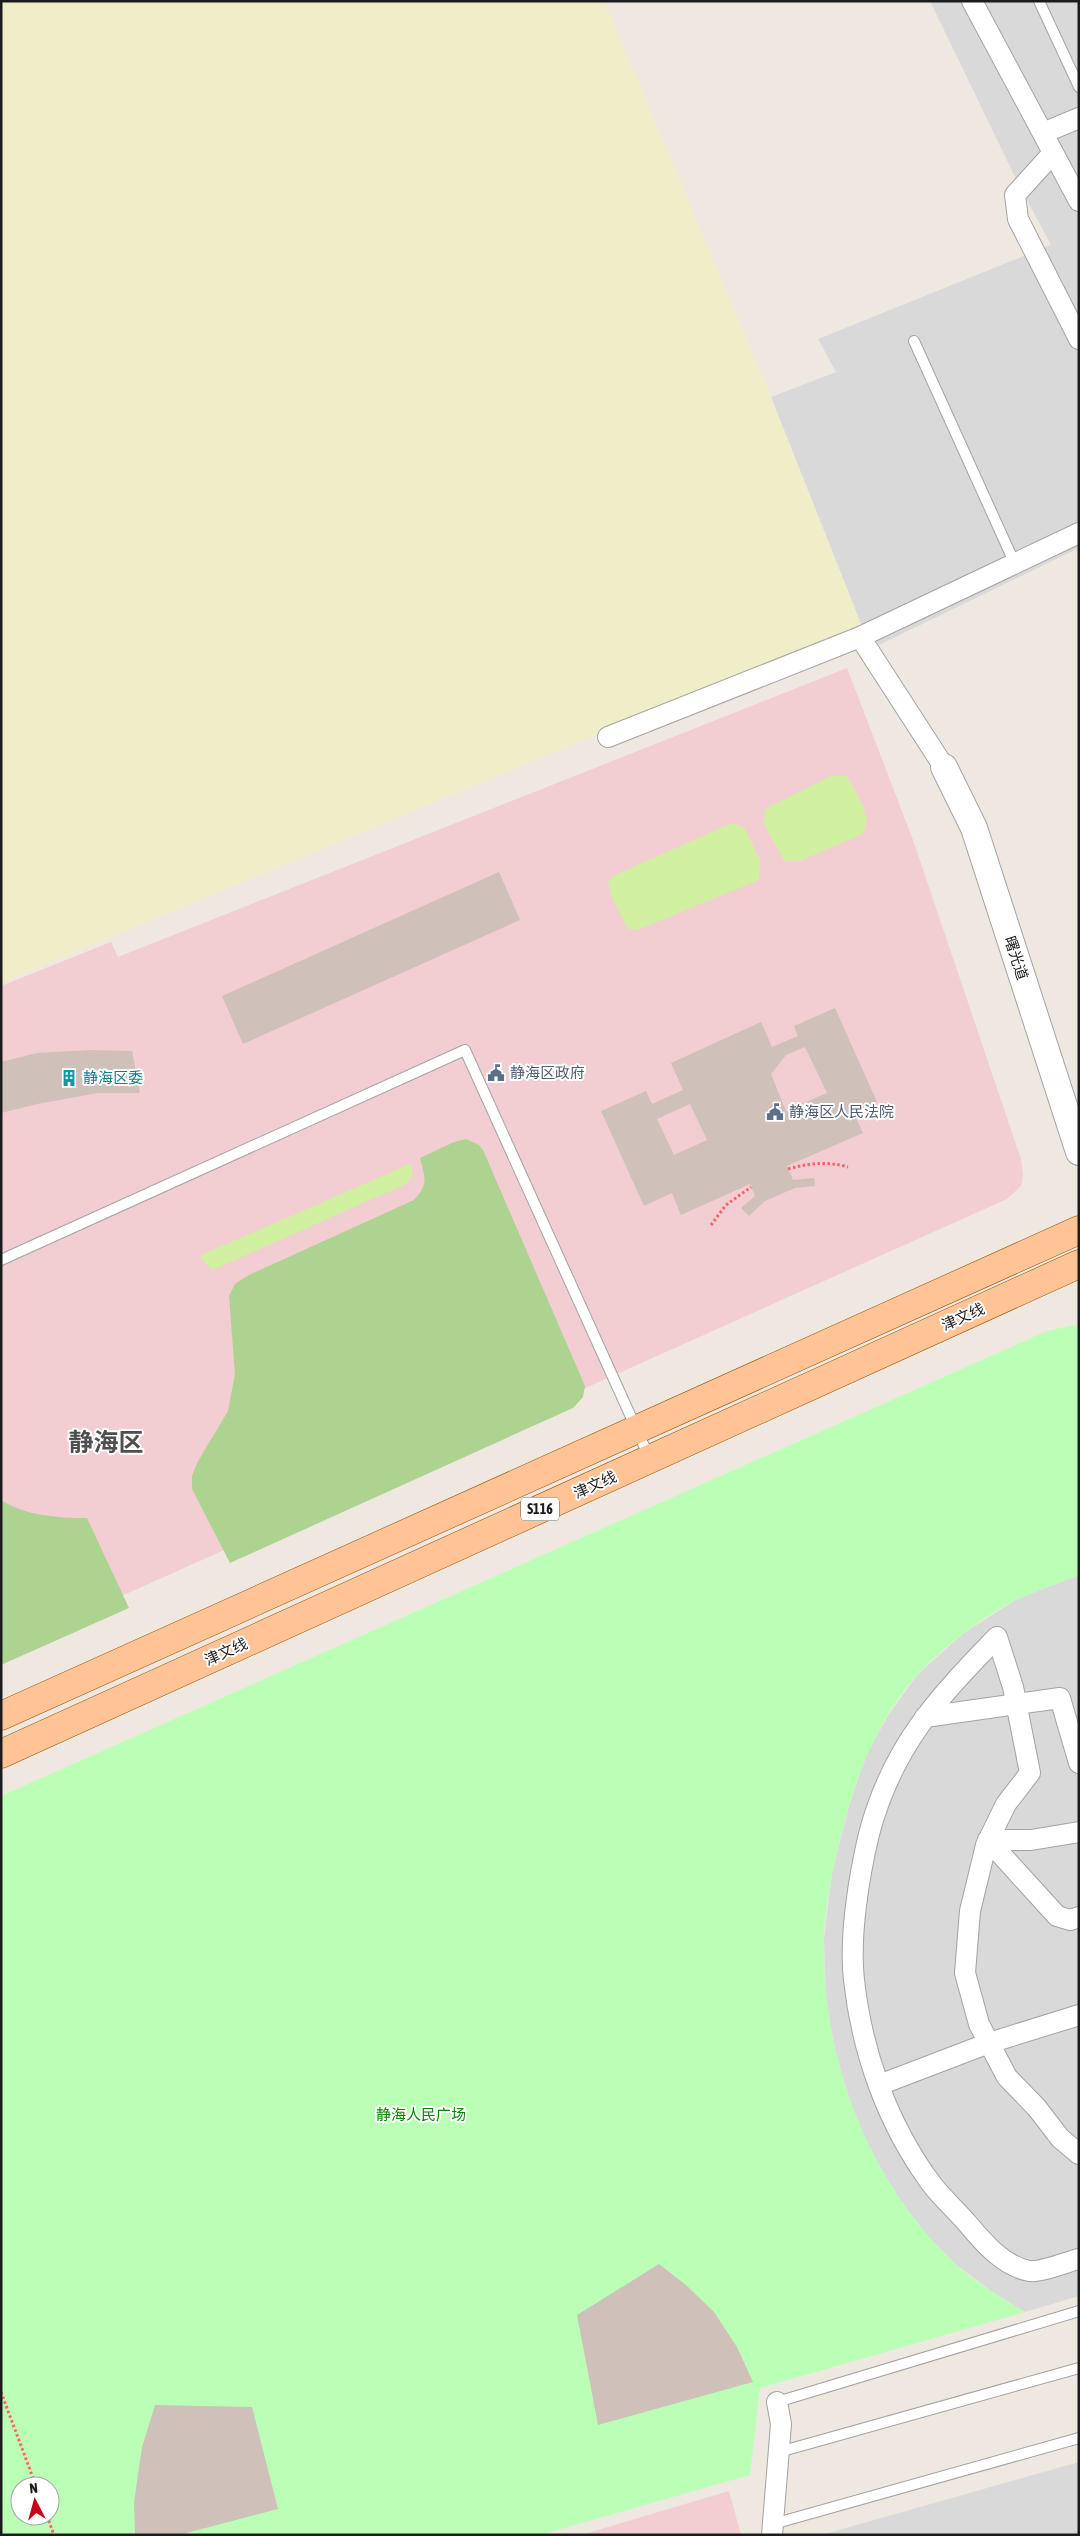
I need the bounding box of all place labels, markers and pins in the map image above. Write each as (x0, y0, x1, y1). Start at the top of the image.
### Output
public building icon: 静海区政府 (486, 1063, 506, 1083)
place label: 静海区政府 (510, 1064, 585, 1081)
building icon: 静海区委 (59, 1068, 79, 1088)
place label: 静海区委 (83, 1069, 143, 1086)
public building icon: 静海区人民法院 (765, 1102, 785, 1122)
place label: 静海区人民法院 (789, 1103, 894, 1120)

